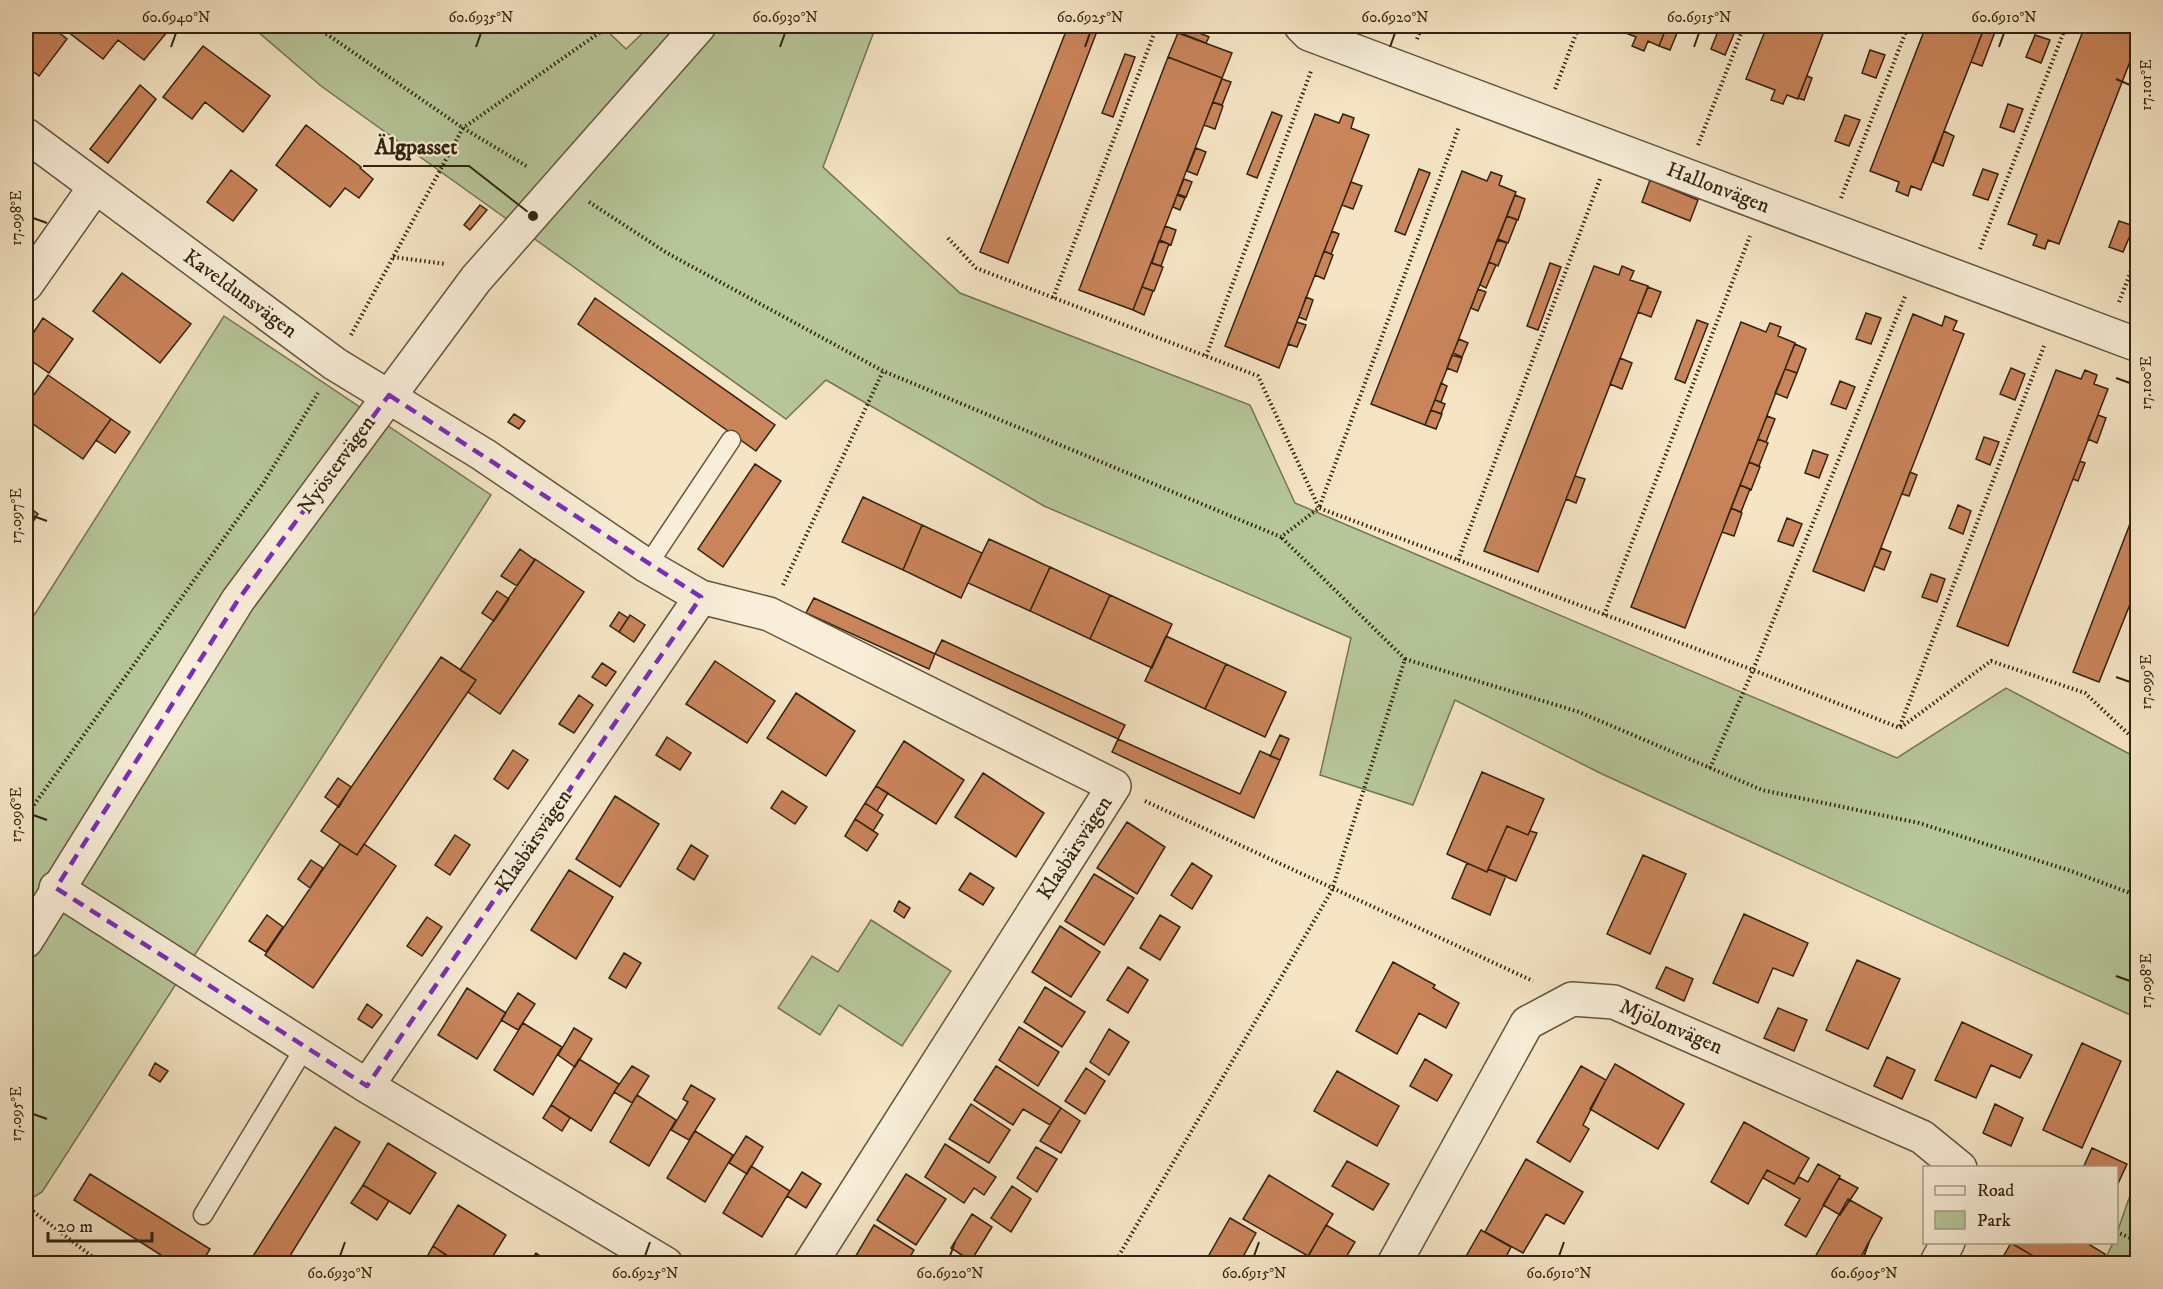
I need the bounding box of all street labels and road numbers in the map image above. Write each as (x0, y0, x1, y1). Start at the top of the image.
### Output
street label: Hallonvägen (1663, 156, 1773, 220)
street label: Kaveldunsvägen (178, 244, 302, 344)
street label: Nyöstervägen (293, 411, 381, 519)
street label: Klasbärsvägen (490, 785, 578, 897)
street label: Klasbärsvägen (1032, 791, 1118, 905)
street label: Mjölonvägen (1615, 994, 1727, 1060)

